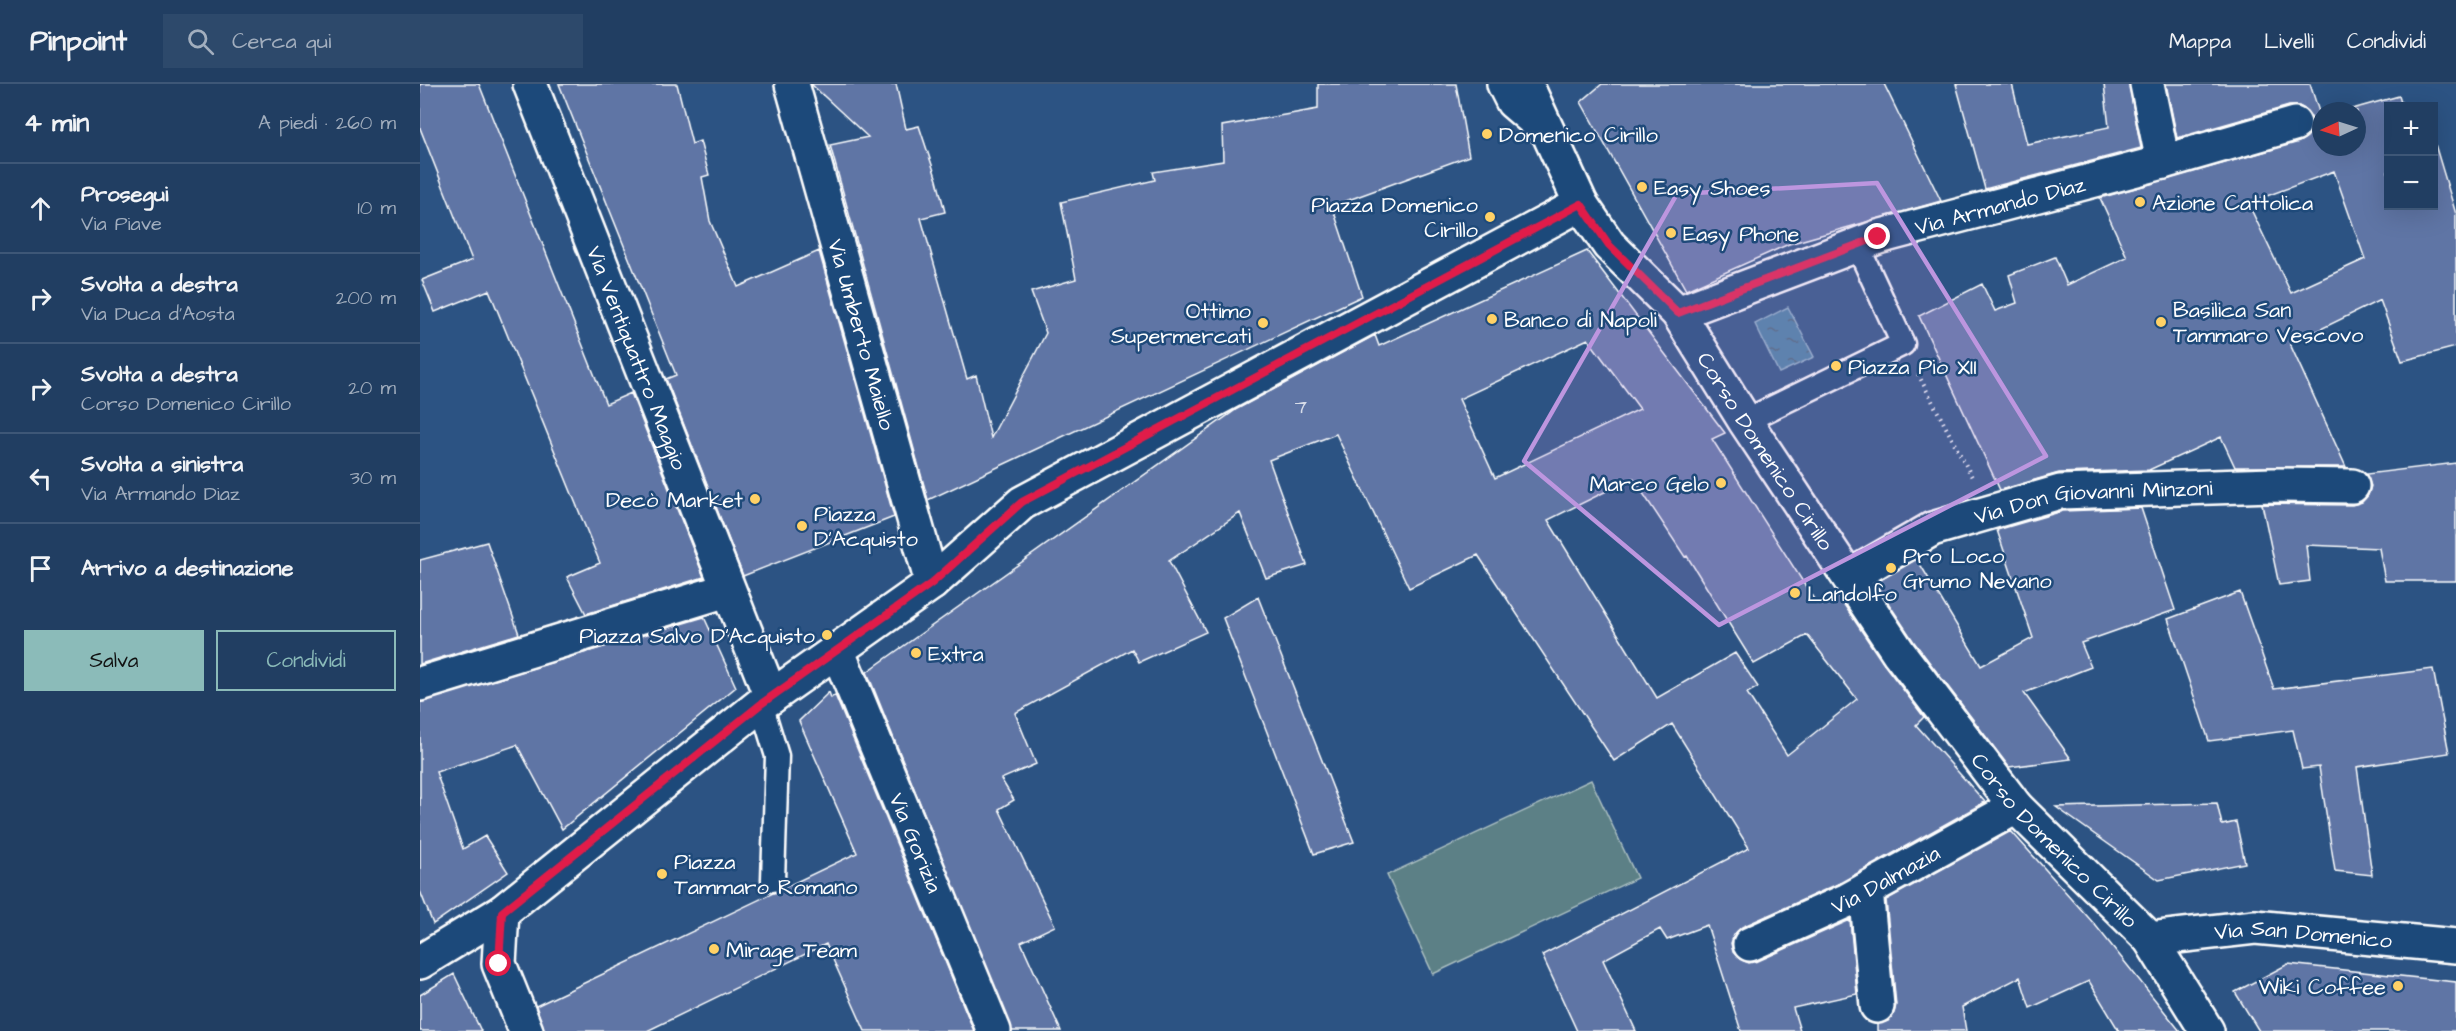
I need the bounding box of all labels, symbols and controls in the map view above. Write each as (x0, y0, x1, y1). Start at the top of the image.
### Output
search box (163, 14, 583, 68)
text: Pinpoint (30, 22, 127, 61)
icon: search (184, 25, 217, 58)
text: Cerca qui (232, 26, 331, 57)
text: Mappa (2169, 27, 2231, 56)
text: Livelli (2264, 27, 2314, 56)
text: Condividi (2347, 27, 2426, 56)
north arrow (2312, 102, 2366, 156)
map controls (2384, 102, 2438, 210)
button: + (2384, 102, 2438, 156)
text: 4 min (24, 105, 89, 141)
text: A piedi · 260 m (258, 109, 396, 137)
place label: Domenico Cirillo (1499, 120, 1658, 151)
marker: Domenico Cirillo (1480, 127, 1494, 141)
button: − (2384, 156, 2438, 210)
street label: Via Armando Diaz (1912, 169, 2089, 244)
place label: Easy Shoes (1654, 173, 1771, 205)
text: Prosegui (81, 179, 168, 210)
marker: Easy Shoes (1635, 180, 1649, 194)
place label: Azione Cattolica (2152, 188, 2313, 219)
place label: Piazza Domenico Cirillo (1311, 190, 1479, 246)
icon: ahead (24, 192, 57, 225)
text: 10 m (357, 194, 396, 222)
marker: Azione Cattolica (2133, 195, 2147, 209)
text: Via Piave (81, 210, 162, 238)
marker: Piazza Domenico Cirillo (1483, 210, 1497, 224)
place label: Easy Phone (1683, 219, 1799, 251)
route end (1864, 223, 1890, 249)
marker: Easy Phone (1664, 226, 1678, 240)
street label: Via Umberto Maiello (819, 236, 903, 434)
street label: Via Ventiquattro Maggio (578, 241, 695, 476)
text: Svolta a destra (81, 269, 238, 300)
icon: right (24, 282, 57, 315)
text: 200 m (336, 284, 396, 312)
place label: Basilica San Tammaro Vescovo (2173, 295, 2364, 351)
place label: Ottimo Supermercati (1111, 296, 1252, 352)
text: Via Duca d'Aosta (81, 300, 235, 328)
place label: Banco di Napoli (1504, 305, 1657, 336)
marker: Banco di Napoli (1485, 312, 1499, 326)
marker: Basilica San Tammaro Vescovo (2154, 315, 2168, 329)
marker: Ottimo Supermercati (1256, 316, 1270, 330)
street label: Corso Domenico Cirillo (1689, 346, 1841, 558)
place label: Piazza Pio XII (1848, 352, 1977, 383)
text: Svolta a destra (81, 359, 238, 390)
marker: Piazza Pio XII (1829, 359, 1843, 373)
icon: right (24, 372, 57, 405)
text: 20 m (348, 374, 396, 402)
text: Corso Domenico Cirillo (81, 390, 291, 418)
house number: 7 (1295, 393, 1307, 421)
text: Svolta a sinistra (81, 449, 243, 480)
icon: left (24, 462, 57, 495)
text: 30 m (350, 464, 396, 492)
place label: Marco Gelo (1589, 469, 1710, 500)
street label: Via Don Giovanni Minzoni (1971, 473, 2213, 533)
marker: Marco Gelo (1714, 476, 1728, 490)
text: Via Armando Diaz (81, 480, 240, 508)
place label: Decò Market (606, 485, 743, 516)
marker: Decò Market (748, 492, 762, 506)
place label: Piazza D'Acquisto (814, 499, 919, 555)
marker: Piazza D'Acquisto (795, 519, 809, 533)
place label: Pro Loco Grumo Nevano (1903, 541, 2052, 597)
icon: arrive (24, 552, 57, 585)
text: Arrivo a destinazione (81, 553, 293, 584)
marker: Pro Loco Grumo Nevano (1884, 561, 1898, 575)
place label: Landolfo (1807, 579, 1898, 610)
marker: Landolfo (1788, 586, 1802, 600)
place label: Piazza Salvo D'Acquisto (579, 621, 816, 652)
marker: Piazza Salvo D'Acquisto (820, 628, 834, 642)
button: Salva (24, 630, 204, 691)
button: Condividi (216, 630, 396, 691)
place label: Extra (928, 639, 984, 670)
marker: Extra (909, 646, 923, 660)
street label: Corso Domenico Cirillo (1963, 747, 2145, 936)
street label: Via Gorizia (881, 788, 949, 898)
street label: Via Dalmazia (1826, 838, 1946, 923)
place label: Piazza Tammaro Romano (674, 847, 858, 903)
marker: Piazza Tammaro Romano (655, 867, 669, 881)
street label: Via San Domenico (2213, 913, 2394, 957)
place label: Mirage Team (726, 935, 857, 967)
marker: Mirage Team (707, 942, 721, 956)
route start (485, 950, 511, 976)
place label: Wiki Coffee (2258, 972, 2386, 1003)
marker: Wiki Coffee (2391, 979, 2405, 993)

